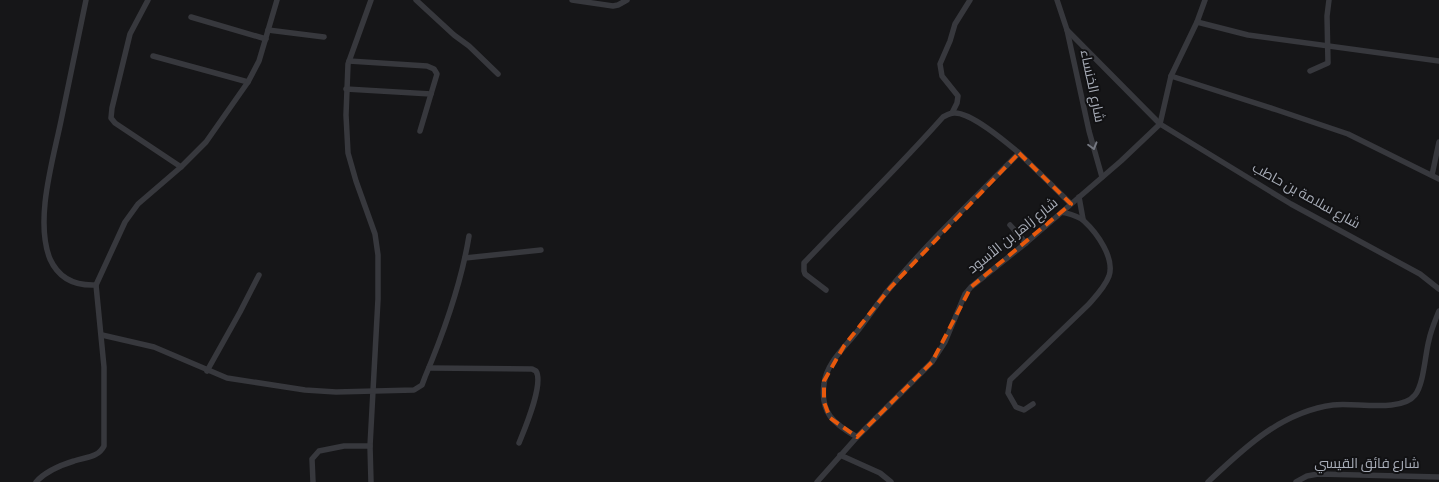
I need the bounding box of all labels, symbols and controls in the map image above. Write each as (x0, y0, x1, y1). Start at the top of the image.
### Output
street label: شارع الخنساء (1075, 48, 1109, 124)
one-way arrow (1087, 141, 1098, 150)
street label: شارع سلامة بن حاطب (1248, 158, 1364, 234)
street label: شارع زاهر بن الأسود (964, 193, 1062, 279)
street label: شارع فائق القيسي (1314, 454, 1420, 474)

